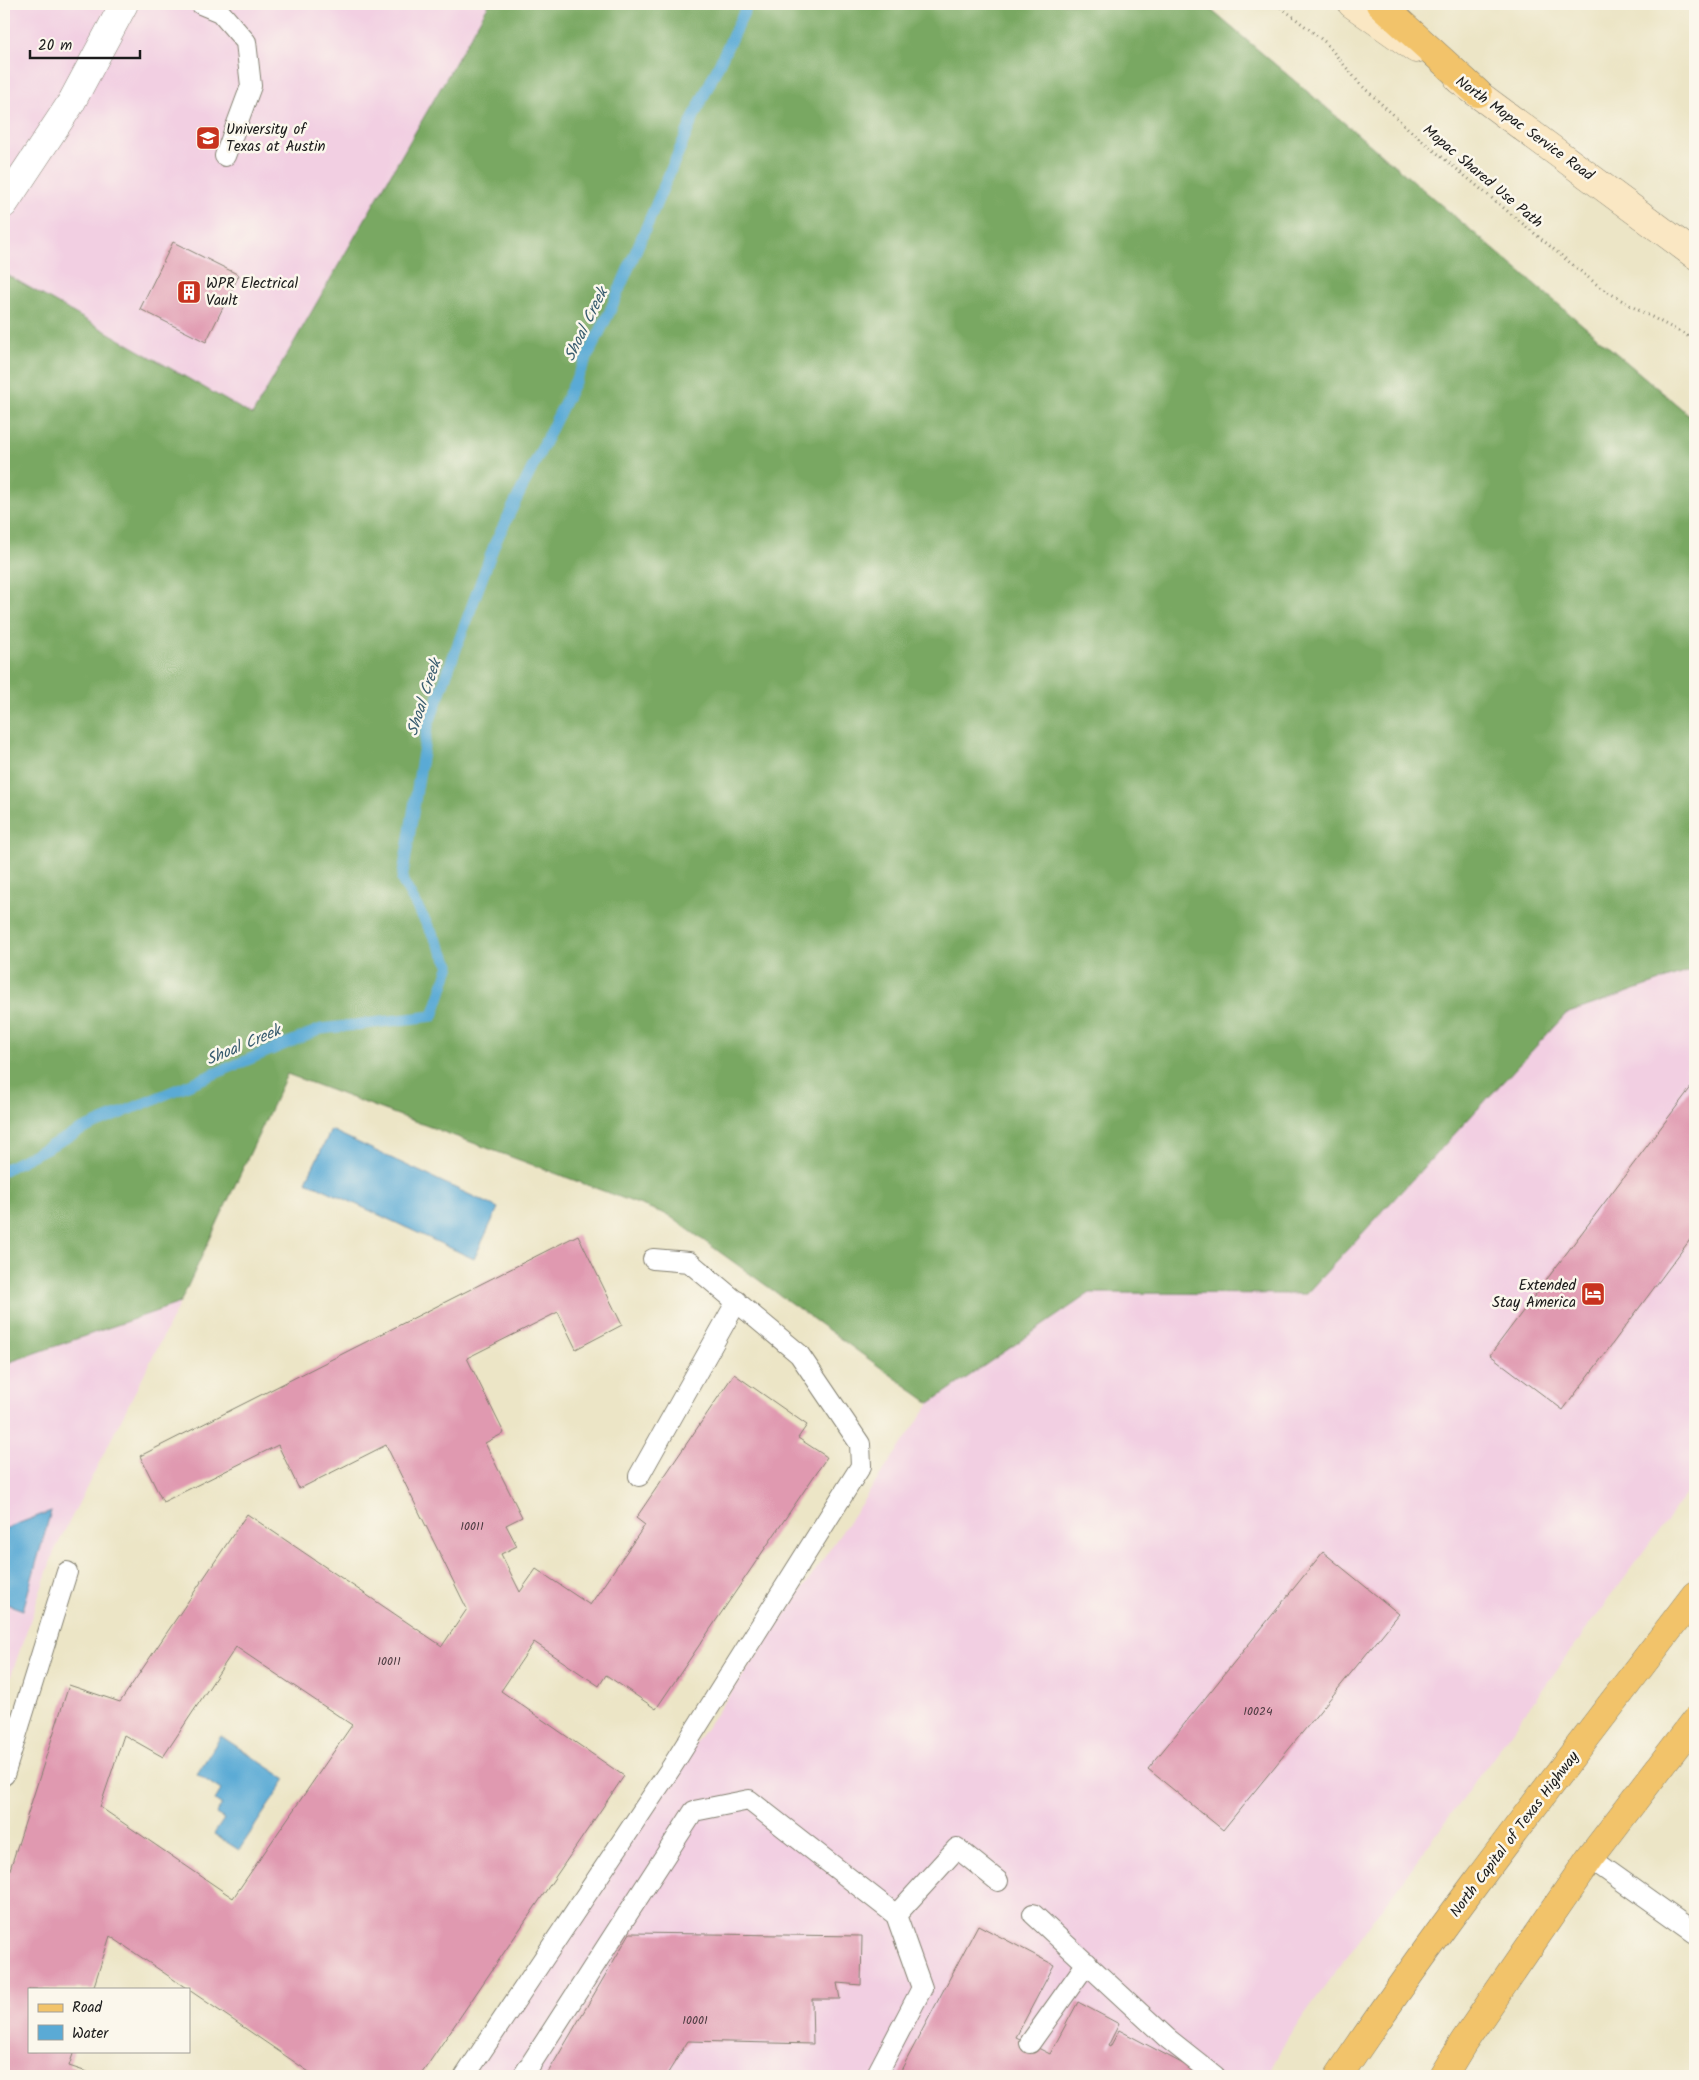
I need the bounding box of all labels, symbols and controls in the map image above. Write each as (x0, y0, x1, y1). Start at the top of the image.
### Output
scale bar (30, 28, 140, 60)
text: 20 m (38, 34, 72, 58)
street label: North Mopac Service Road (1450, 70, 1599, 188)
place label: University of Texas at Austin (226, 118, 326, 159)
street label: Mopac Shared Use Path (1417, 119, 1548, 234)
school or university icon: University of Texas at Austin (195, 125, 221, 151)
place label: WPR Electrical Vault (206, 272, 299, 313)
building icon: WPR Electrical Vault (176, 279, 202, 305)
water label: Shoal Creek (558, 281, 616, 366)
water label: Shoal Creek (400, 654, 449, 739)
water label: Shoal Creek (202, 1017, 287, 1072)
place label: Extended Stay America (1492, 1274, 1577, 1315)
hotel icon: Extended Stay America (1580, 1281, 1606, 1307)
house number: 10011 (460, 1517, 484, 1536)
house number: 10011 (377, 1652, 401, 1671)
house number: 10024 (1243, 1702, 1273, 1721)
street label: North Capital of Texas Highway (1444, 1746, 1586, 1923)
legend (28, 1988, 190, 2052)
text: Road (72, 1996, 103, 2020)
house number: 10001 (682, 2011, 708, 2030)
text: Water (72, 2022, 109, 2046)

